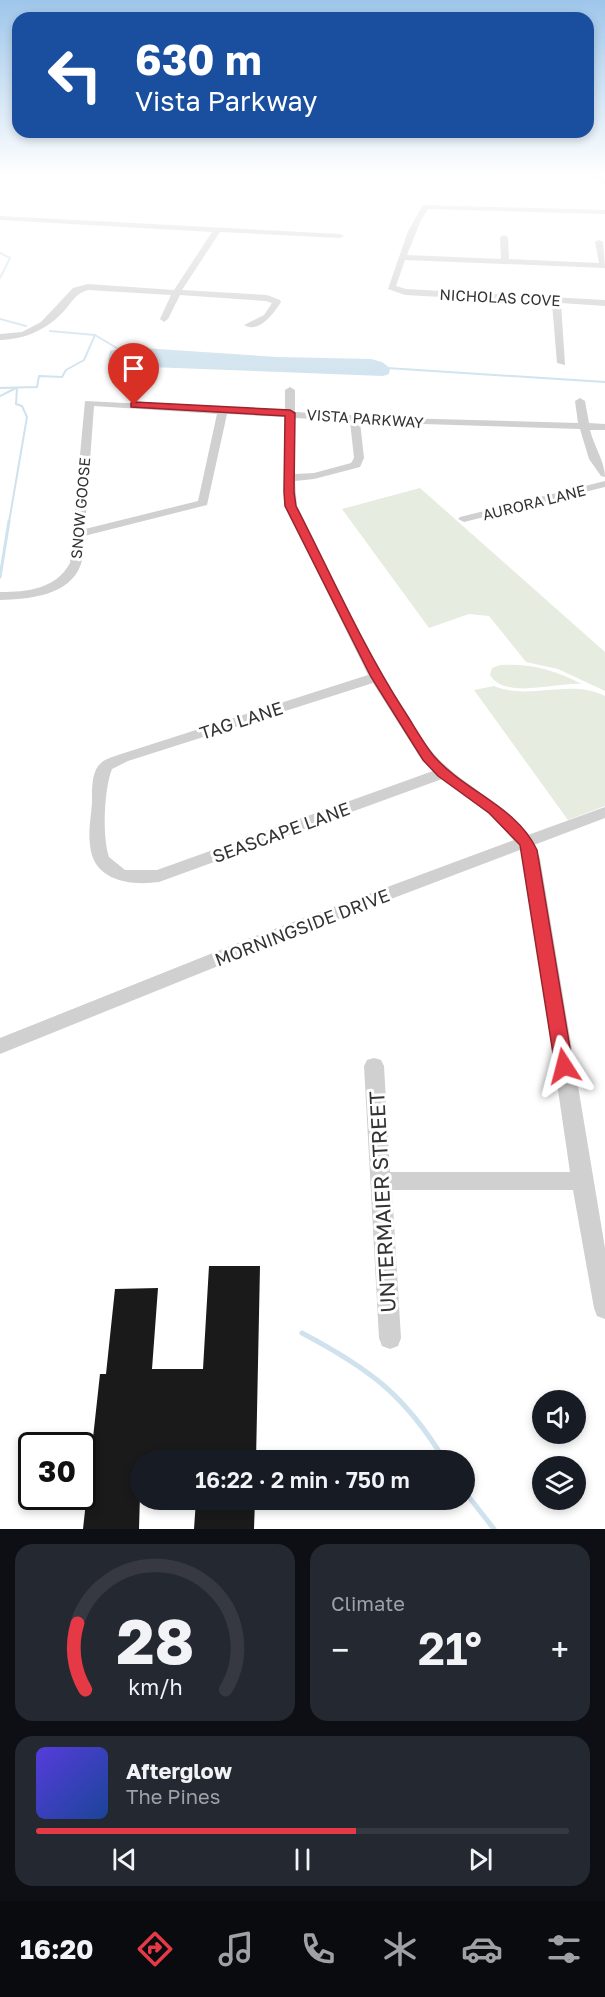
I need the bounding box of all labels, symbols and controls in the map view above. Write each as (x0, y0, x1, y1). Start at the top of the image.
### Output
text: 630 m (135, 34, 262, 84)
icon: left (36, 36, 114, 114)
text: Vista Parkway (135, 85, 317, 117)
street label: NICHOLAS COVE (439, 285, 561, 309)
pin (108, 343, 159, 405)
icon: arrive (117, 352, 150, 385)
street label: VISTA PARKWAY (306, 405, 424, 431)
street label: SNOW GOOSE (67, 457, 93, 559)
street label: AURORA LANE (481, 481, 587, 523)
street label: TAG LANE (197, 696, 285, 744)
street label: SEASCAPE LANE (209, 797, 353, 867)
street label: MORNINGSIDE DRIVE (211, 883, 393, 971)
position arrow (532, 1034, 596, 1098)
street label: UNTERMAIER STREET (363, 1091, 401, 1313)
map controls (532, 1390, 586, 1510)
button: sound (532, 1390, 586, 1444)
speed limit sign: 30 (18, 1432, 96, 1510)
button: layers (532, 1456, 586, 1510)
text: 16:22 · 2 min · 750 m (195, 1466, 410, 1493)
text: Climate (331, 1591, 405, 1615)
text: 28 (116, 1603, 194, 1678)
text: 21° (418, 1621, 482, 1675)
text: − (331, 1630, 349, 1669)
text: + (551, 1630, 569, 1669)
text: km/h (128, 1674, 182, 1700)
text: Afterglow (126, 1757, 232, 1784)
text: The Pines (126, 1784, 220, 1808)
icon: previous (108, 1843, 141, 1876)
icon: pause (286, 1843, 319, 1876)
icon: next (464, 1843, 497, 1876)
icon: directions (134, 1928, 176, 1970)
icon: music (215, 1928, 257, 1970)
icon: phone (297, 1928, 339, 1970)
icon: climate (379, 1928, 421, 1970)
icon: car (461, 1928, 503, 1970)
icon: filters (543, 1928, 585, 1970)
text: 16:20 (20, 1933, 94, 1965)

